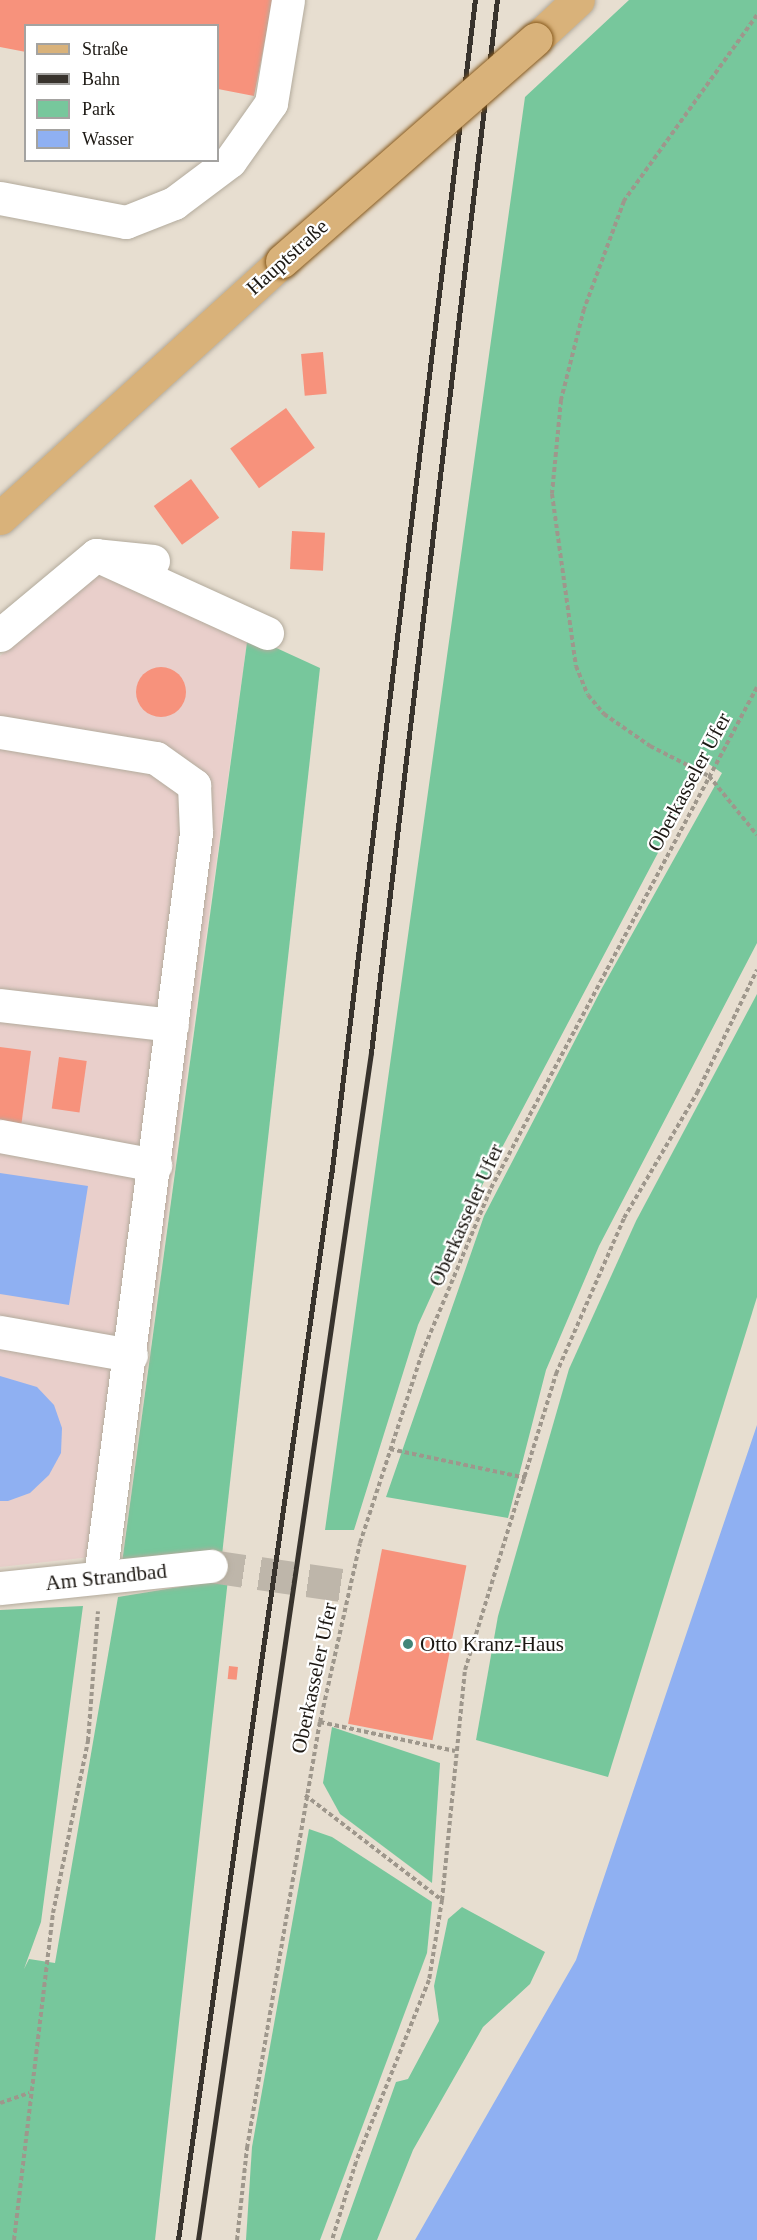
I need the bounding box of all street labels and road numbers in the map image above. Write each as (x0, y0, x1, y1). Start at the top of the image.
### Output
street label: Hauptstraße (241, 214, 333, 300)
street label: Oberkasseler Ufer (642, 708, 736, 856)
street label: Oberkasseler Ufer (423, 1140, 509, 1290)
street label: Am Strandbad (44, 1558, 168, 1596)
street label: Oberkasseler Ufer (286, 1600, 342, 1756)

